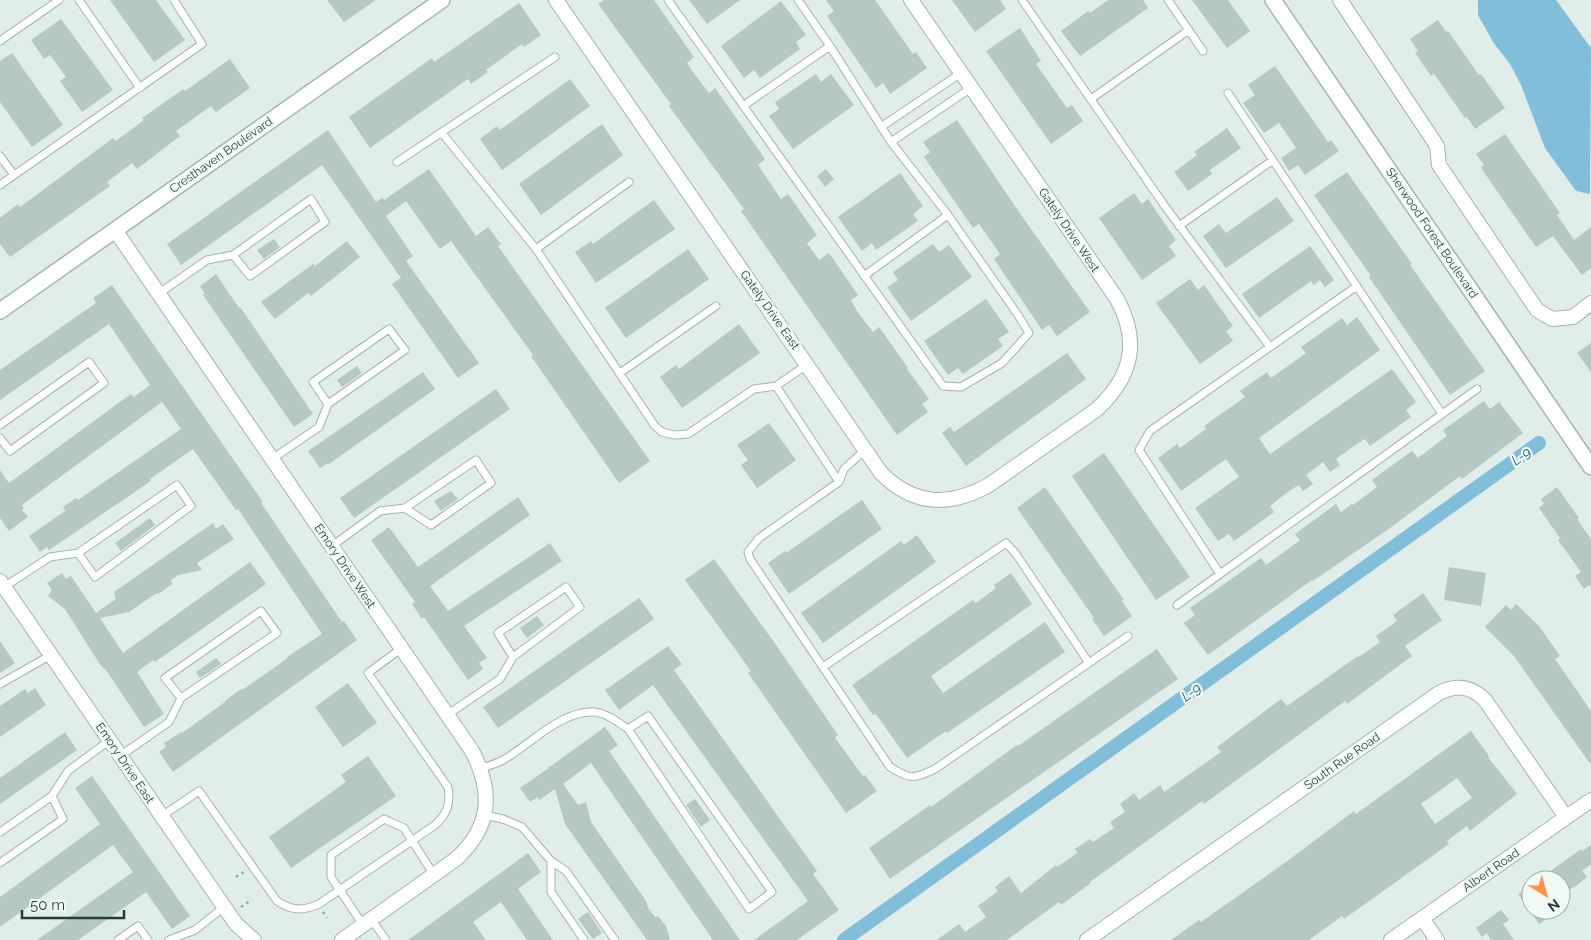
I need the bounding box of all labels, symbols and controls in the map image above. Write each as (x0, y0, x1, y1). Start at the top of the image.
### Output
street label: Cresthaven Boulevard (167, 114, 275, 196)
street label: Sherwood Forest Boulevard (1383, 165, 1481, 301)
street label: Gately Drive West (1036, 185, 1102, 275)
street label: Gately Drive East (737, 268, 803, 352)
water label: L-9 (1508, 444, 1534, 468)
street label: Emory Drive West (312, 521, 378, 611)
water label: L-9 (1178, 680, 1204, 704)
street label: Emory Drive East (93, 720, 157, 806)
street label: South Rue Road (1301, 730, 1383, 792)
street label: Albert Road (1460, 845, 1522, 895)
north arrow (1521, 870, 1571, 920)
scale bar (22, 888, 125, 920)
text: 50 m (30, 896, 65, 914)
text: N (1545, 896, 1563, 915)

